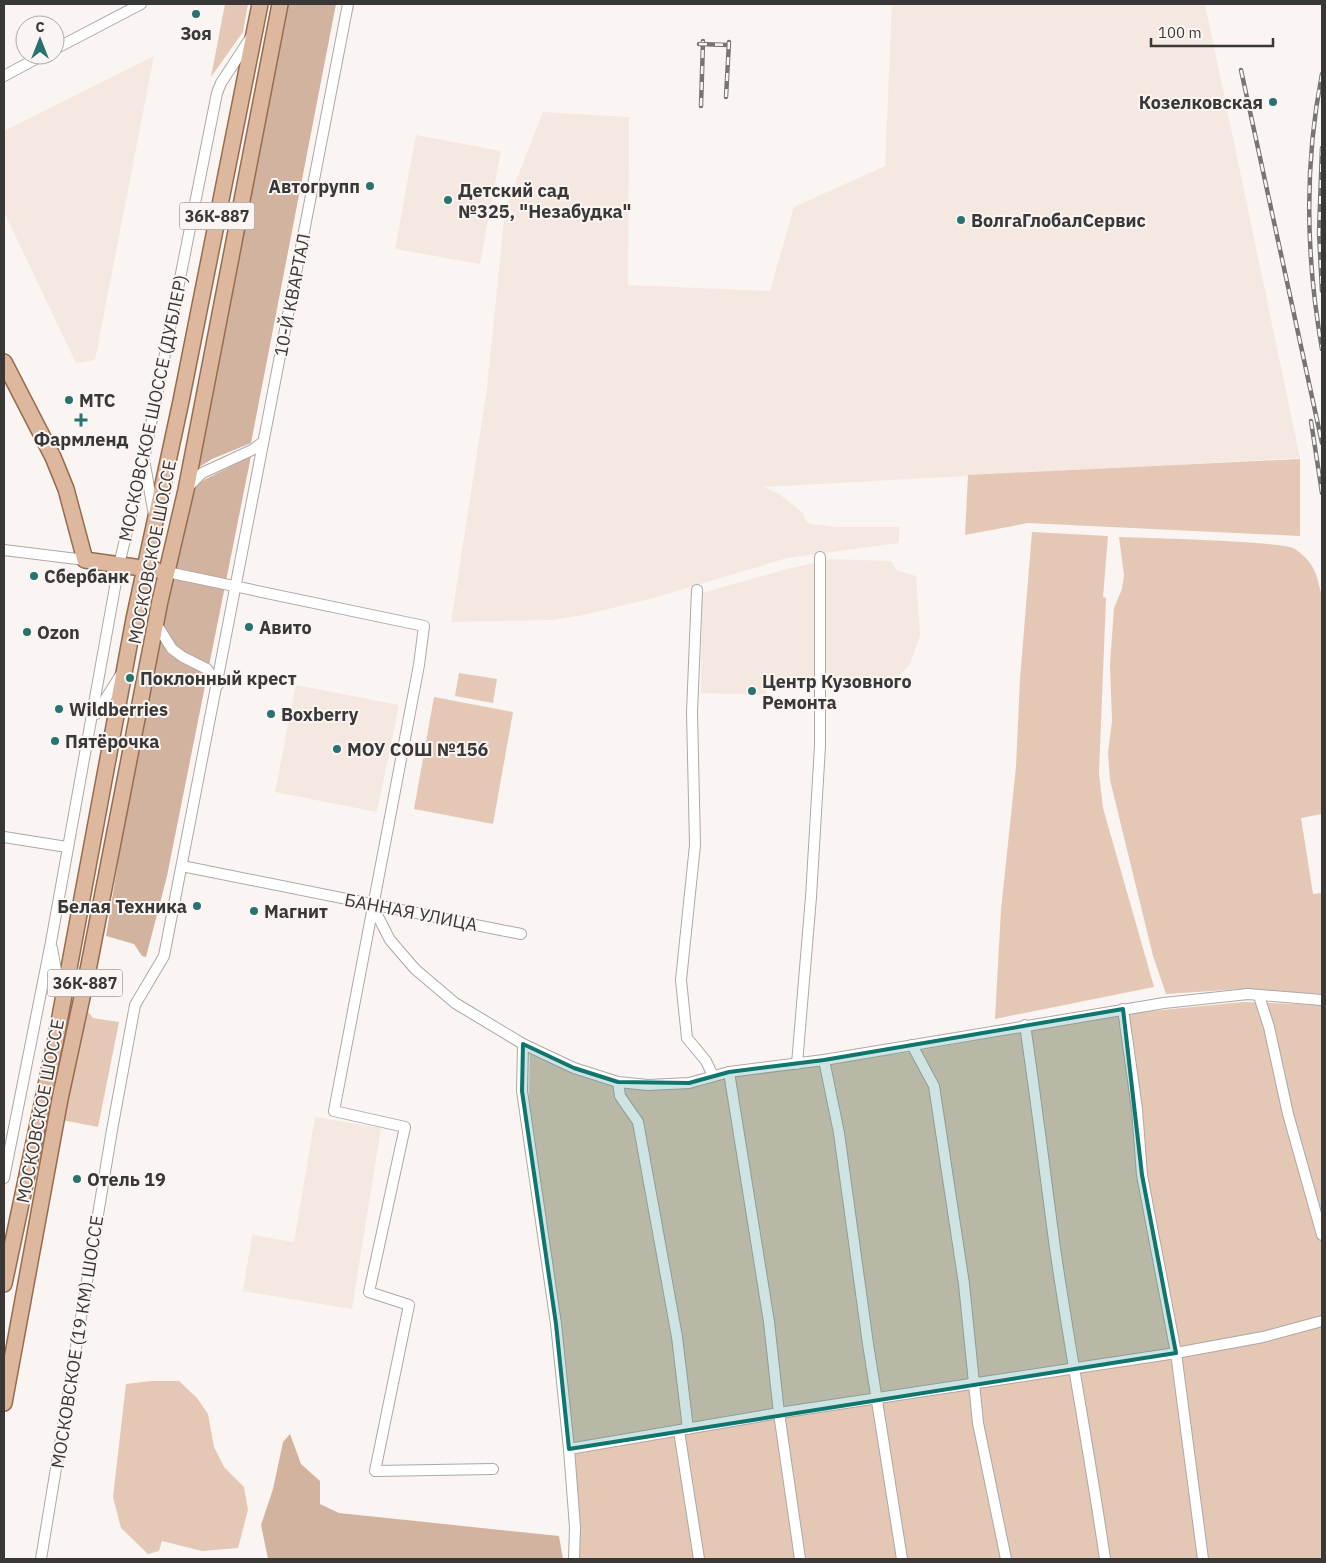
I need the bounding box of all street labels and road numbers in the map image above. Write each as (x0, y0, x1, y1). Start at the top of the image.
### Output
road number: 36К-887 (180, 202, 254, 230)
street label: 10-Й КВАРТАЛ (269, 232, 315, 358)
street label: МОСКОВСКОЕ ШОССЕ (ДУБЛЕР) (113, 273, 193, 543)
street label: МОСКОВСКОЕ ШОССЕ (123, 458, 181, 646)
street label: БАННАЯ УЛИЦА (342, 888, 480, 936)
road number: 36К-887 (48, 970, 122, 996)
street label: МОСКОВСКОЕ ШОССЕ (11, 1017, 69, 1205)
street label: МОСКОВСКОЕ (19 КМ) ШОССЕ (46, 1214, 108, 1470)

